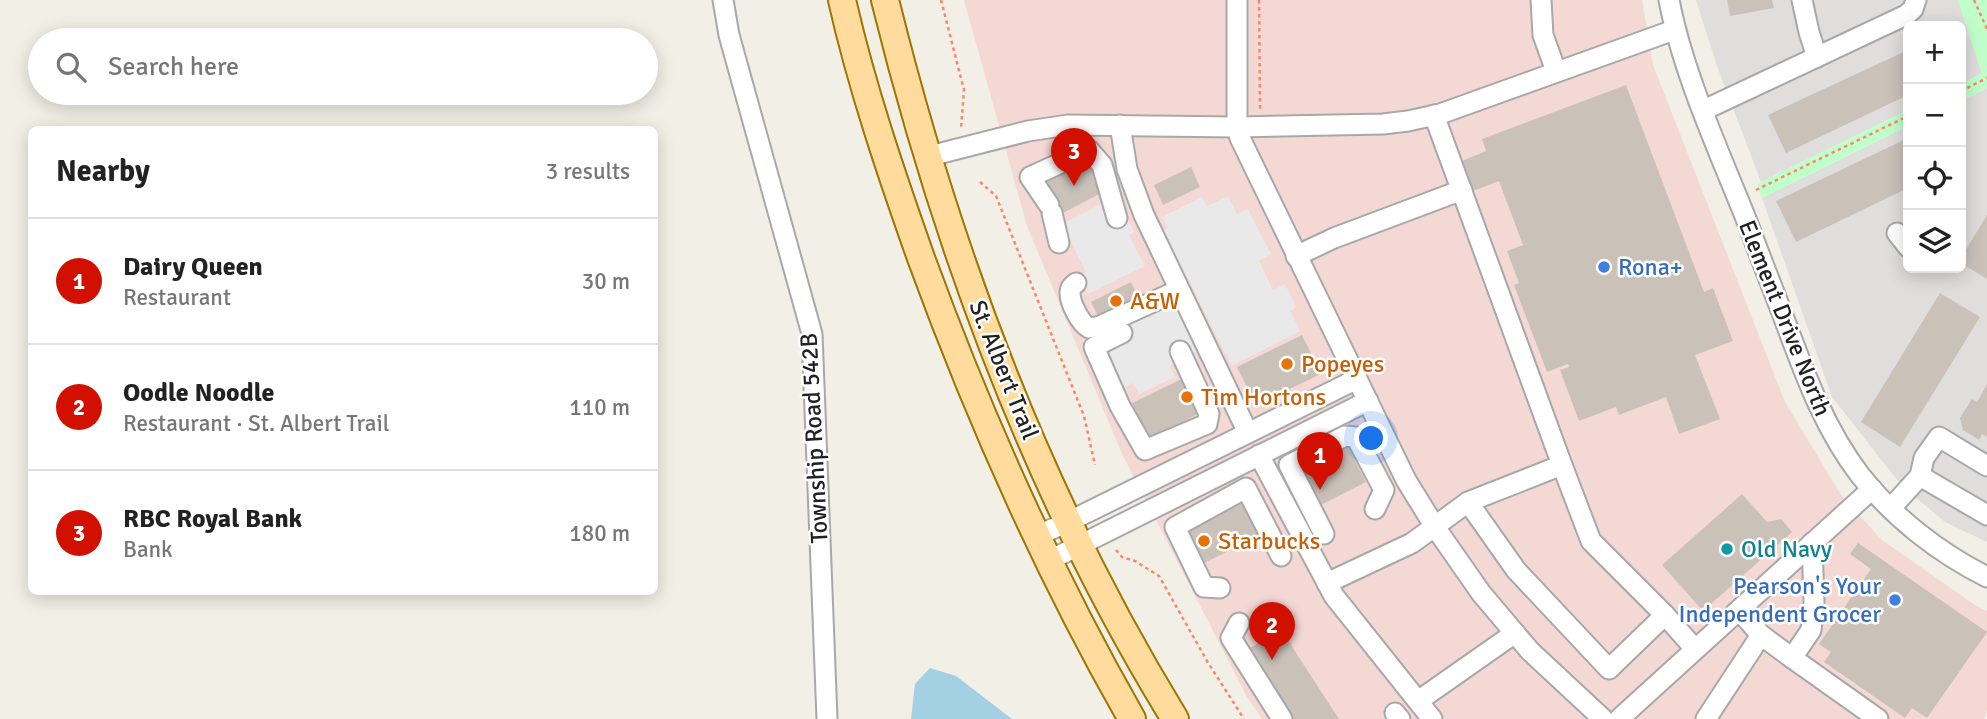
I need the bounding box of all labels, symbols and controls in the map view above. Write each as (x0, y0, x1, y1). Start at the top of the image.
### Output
map controls (1903, 21, 1966, 273)
button: + (1903, 21, 1966, 84)
search box (28, 28, 658, 105)
icon: search (52, 48, 90, 86)
text: Search here (108, 51, 239, 83)
button: − (1903, 84, 1966, 147)
pin: 3 (1051, 128, 1097, 186)
button: locate (1903, 147, 1966, 210)
text: Nearby (56, 153, 150, 190)
text: 3 results (546, 157, 630, 186)
button: layers (1903, 210, 1966, 273)
street label: Element Drive North (1732, 216, 1838, 420)
text: Dairy Queen (123, 251, 263, 283)
place label: Rona+ (1618, 252, 1683, 282)
marker: Rona+ (1596, 259, 1612, 275)
text: 1 (73, 267, 85, 296)
text: 30 m (582, 267, 630, 296)
text: Restaurant (123, 283, 231, 312)
place label: A&W (1130, 286, 1180, 316)
marker: A&W (1108, 293, 1124, 309)
street label: St. Albert Trail (962, 296, 1046, 444)
street label: Township Road 542B (794, 332, 834, 544)
place label: Popeyes (1301, 349, 1384, 379)
marker: Popeyes (1279, 356, 1295, 372)
text: Oodle Noodle (123, 377, 274, 409)
place label: Tim Hortons (1201, 382, 1326, 412)
marker: Tim Hortons (1179, 389, 1195, 405)
text: 2 (73, 393, 85, 422)
text: 110 m (569, 393, 630, 422)
text: Restaurant · St. Albert Trail (123, 409, 389, 438)
your location (1354, 421, 1388, 455)
pin: 1 (1297, 432, 1343, 490)
text: RBC Royal Bank (123, 503, 302, 535)
text: 3 (73, 519, 85, 548)
text: 180 m (569, 519, 630, 548)
place label: Starbucks (1218, 526, 1320, 556)
marker: Starbucks (1196, 533, 1212, 549)
place label: Old Navy (1741, 534, 1832, 564)
text: Bank (123, 535, 173, 564)
marker: Old Navy (1719, 541, 1735, 557)
place label: Pearson's Your Independent Grocer (1678, 571, 1881, 629)
marker: Pearson's Your Independent Grocer (1887, 592, 1903, 608)
pin: 2 (1249, 602, 1295, 660)

